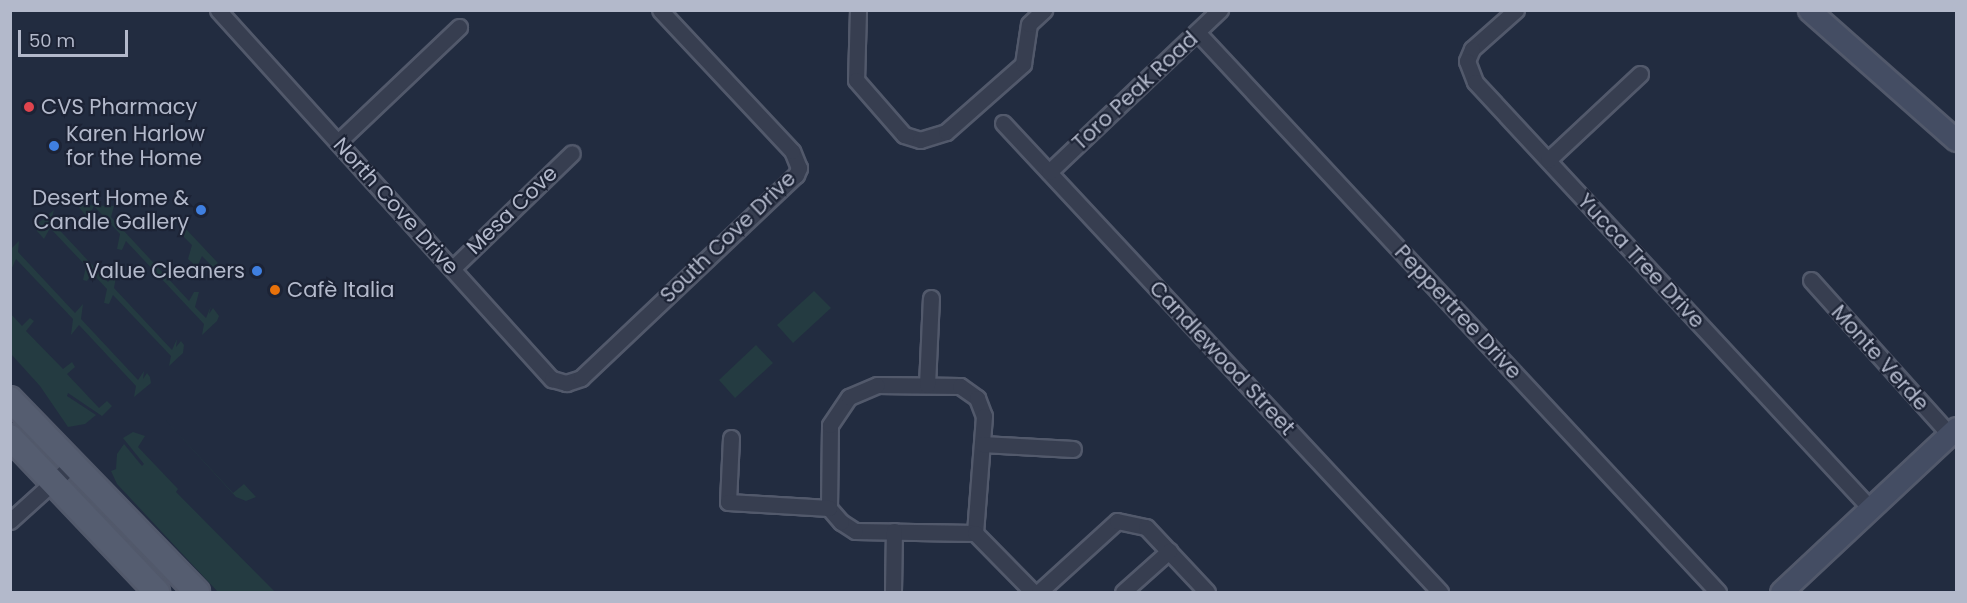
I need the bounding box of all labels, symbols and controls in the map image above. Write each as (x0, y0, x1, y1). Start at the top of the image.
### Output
scale bar (21, 18, 130, 56)
street label: Toro Peak Road (1067, 27, 1203, 155)
text: 50 m (29, 28, 75, 53)
place label: CVS Pharmacy (41, 94, 197, 120)
marker: CVS Pharmacy (22, 100, 36, 114)
place label: Karen Harlow for the Home (66, 121, 205, 171)
street label: North Cove Drive (328, 132, 464, 280)
marker: Karen Harlow for the Home (47, 139, 61, 153)
street label: Mesa Cove (461, 161, 563, 259)
street label: South Cove Drive (655, 166, 801, 308)
place label: Desert Home & Candle Gallery (32, 185, 189, 235)
street label: Yucca Tree Drive (1572, 189, 1710, 333)
marker: Desert Home & Candle Gallery (194, 203, 208, 217)
street label: Peppertree Drive (1389, 240, 1527, 384)
place label: Value Cleaners (86, 258, 245, 284)
marker: Value Cleaners (250, 264, 264, 278)
street label: Candlewood Street (1144, 276, 1300, 440)
place label: Cafè Italia (287, 277, 394, 303)
marker: Cafè Italia (268, 283, 282, 297)
street label: Monte Verde (1826, 300, 1934, 416)

